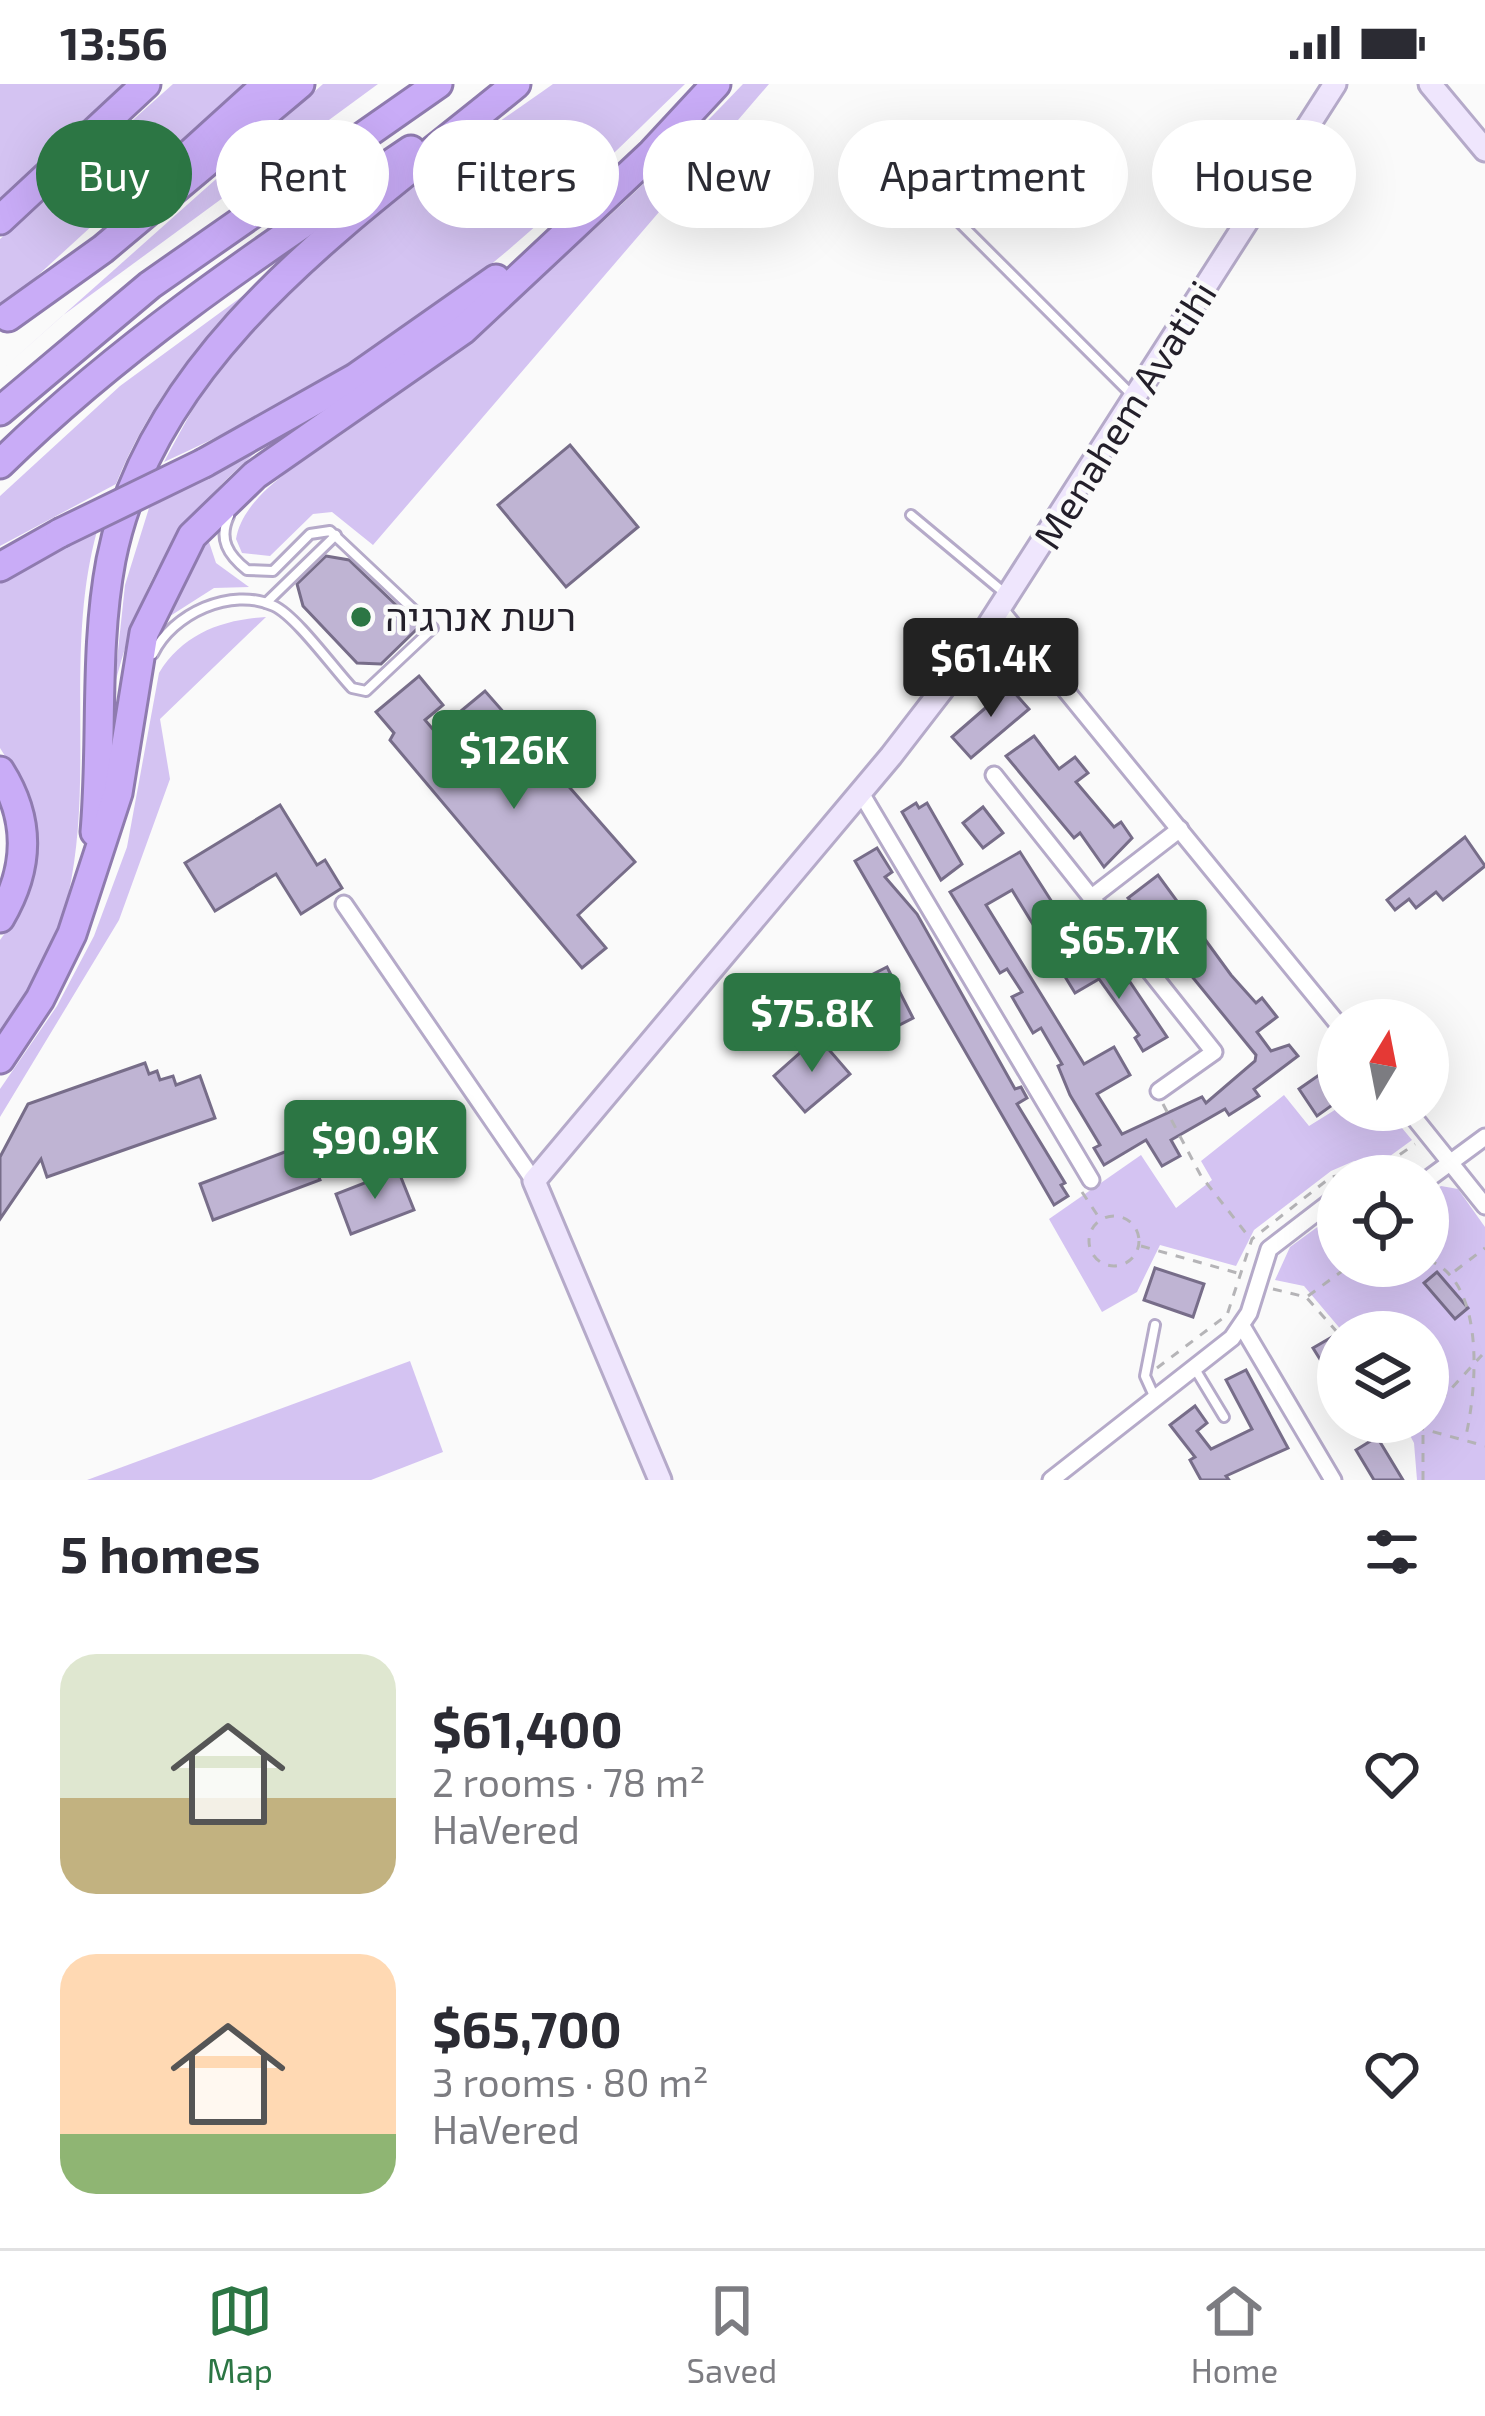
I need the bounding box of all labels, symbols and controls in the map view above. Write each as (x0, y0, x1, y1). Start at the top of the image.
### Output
text: 13:56 (60, 15, 168, 69)
chip: Buy (36, 120, 192, 228)
chip: Rent (216, 120, 389, 228)
chip: Filters (413, 120, 619, 228)
chip: New (643, 120, 814, 228)
chip: Apartment (838, 120, 1128, 228)
chip: House (1152, 120, 1356, 228)
street label: Menahem Avatihi (1022, 272, 1225, 557)
place label: רשת אנרגיה (385, 592, 576, 639)
marker: רשת אנרגיה (348, 604, 374, 630)
pin: $61.4K (893, 618, 1089, 720)
text: $61.4K (930, 633, 1052, 680)
pin: $126K (430, 710, 598, 812)
text: $126K (459, 725, 569, 772)
pin: $65.7K (1021, 900, 1217, 1002)
text: $65.7K (1059, 915, 1179, 962)
pin: $75.8K (714, 973, 910, 1075)
text: $75.8K (750, 988, 874, 1035)
north arrow (1317, 999, 1449, 1131)
map controls (1317, 999, 1449, 1443)
pin: $90.9K (277, 1100, 473, 1202)
text: $90.9K (311, 1115, 439, 1162)
button: locate (1317, 1155, 1449, 1287)
button: layers (1317, 1311, 1449, 1443)
icon: filters (1359, 1519, 1425, 1585)
text: 5 homes (60, 1522, 261, 1583)
text: $61,400 (432, 1697, 623, 1758)
icon: home (156, 1702, 300, 1846)
icon: heart (1359, 1741, 1425, 1807)
text: 2 rooms · 78 m² (432, 1758, 705, 1805)
text: HaVered (432, 1805, 580, 1852)
text: $65,700 (432, 1997, 622, 2058)
icon: home (156, 2002, 300, 2146)
icon: heart (1359, 2041, 1425, 2107)
text: 3 rooms · 80 m² (432, 2058, 709, 2105)
text: HaVered (432, 2105, 580, 2152)
tab: Map (207, 2278, 273, 2390)
tab: Saved (687, 2278, 777, 2390)
tab: Home (1191, 2278, 1278, 2390)

